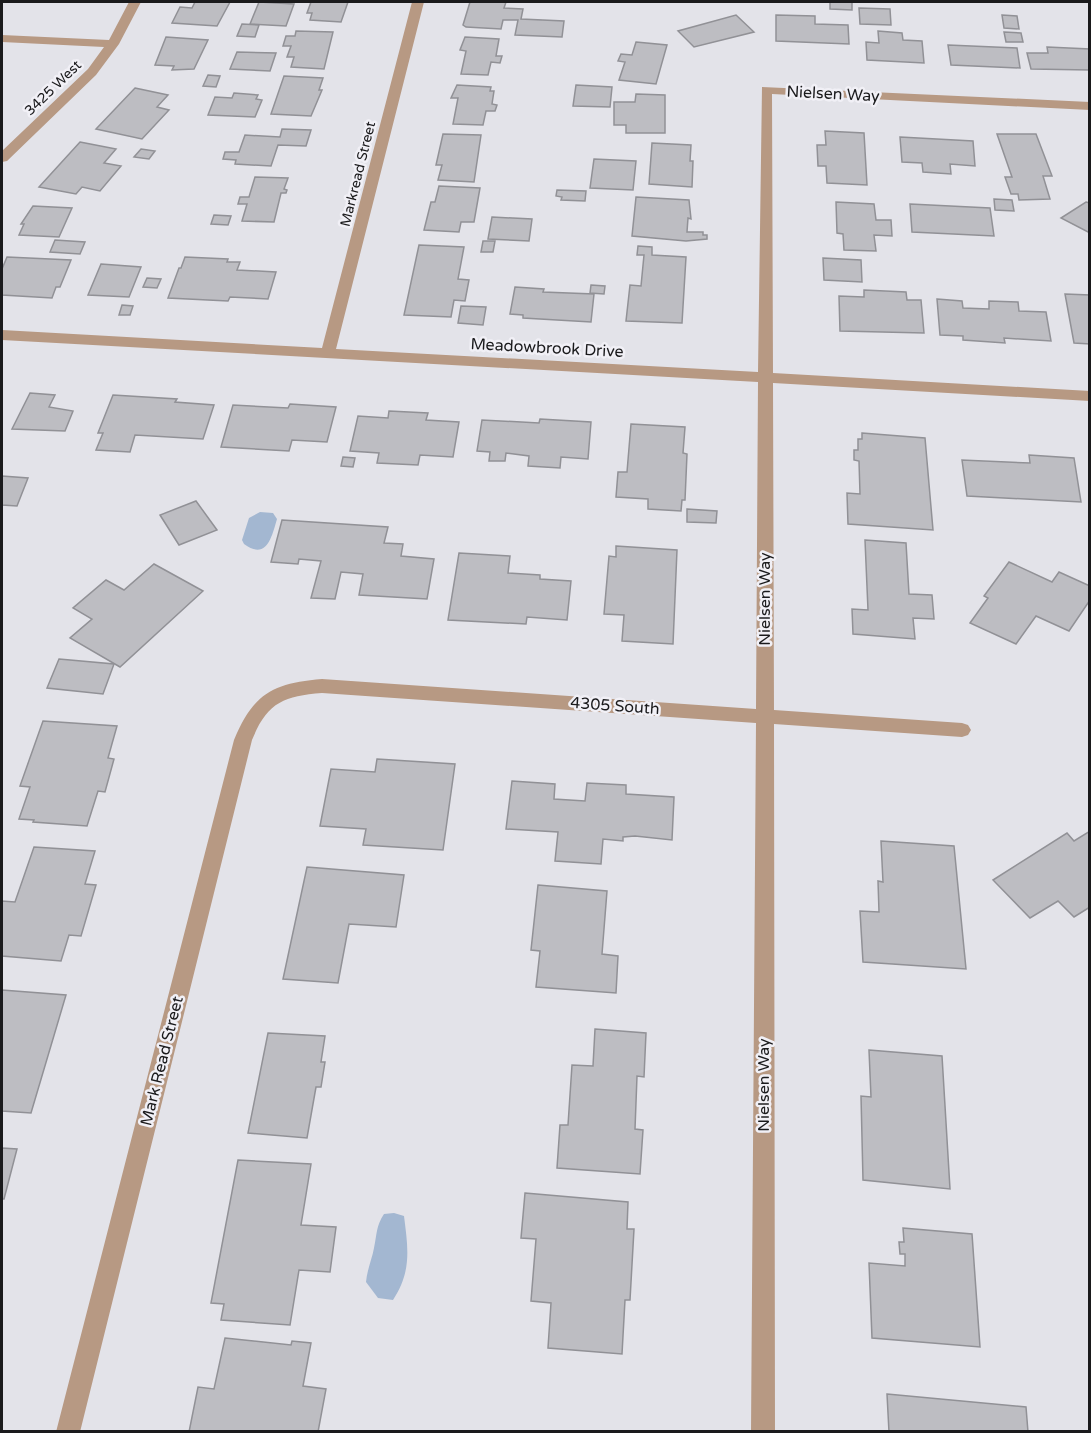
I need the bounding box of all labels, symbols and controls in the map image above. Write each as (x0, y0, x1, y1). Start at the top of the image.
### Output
street label: 3425 West (21, 56, 85, 119)
street label: Nielsen Way (786, 82, 881, 106)
street label: Markread Street (337, 119, 379, 228)
street label: Meadowbrook Drive (470, 334, 624, 362)
street label: Nielsen Way (755, 552, 775, 646)
street label: 4305 South (570, 693, 660, 719)
street label: Mark Read Street (136, 994, 188, 1128)
street label: Nielsen Way (754, 1038, 774, 1132)

